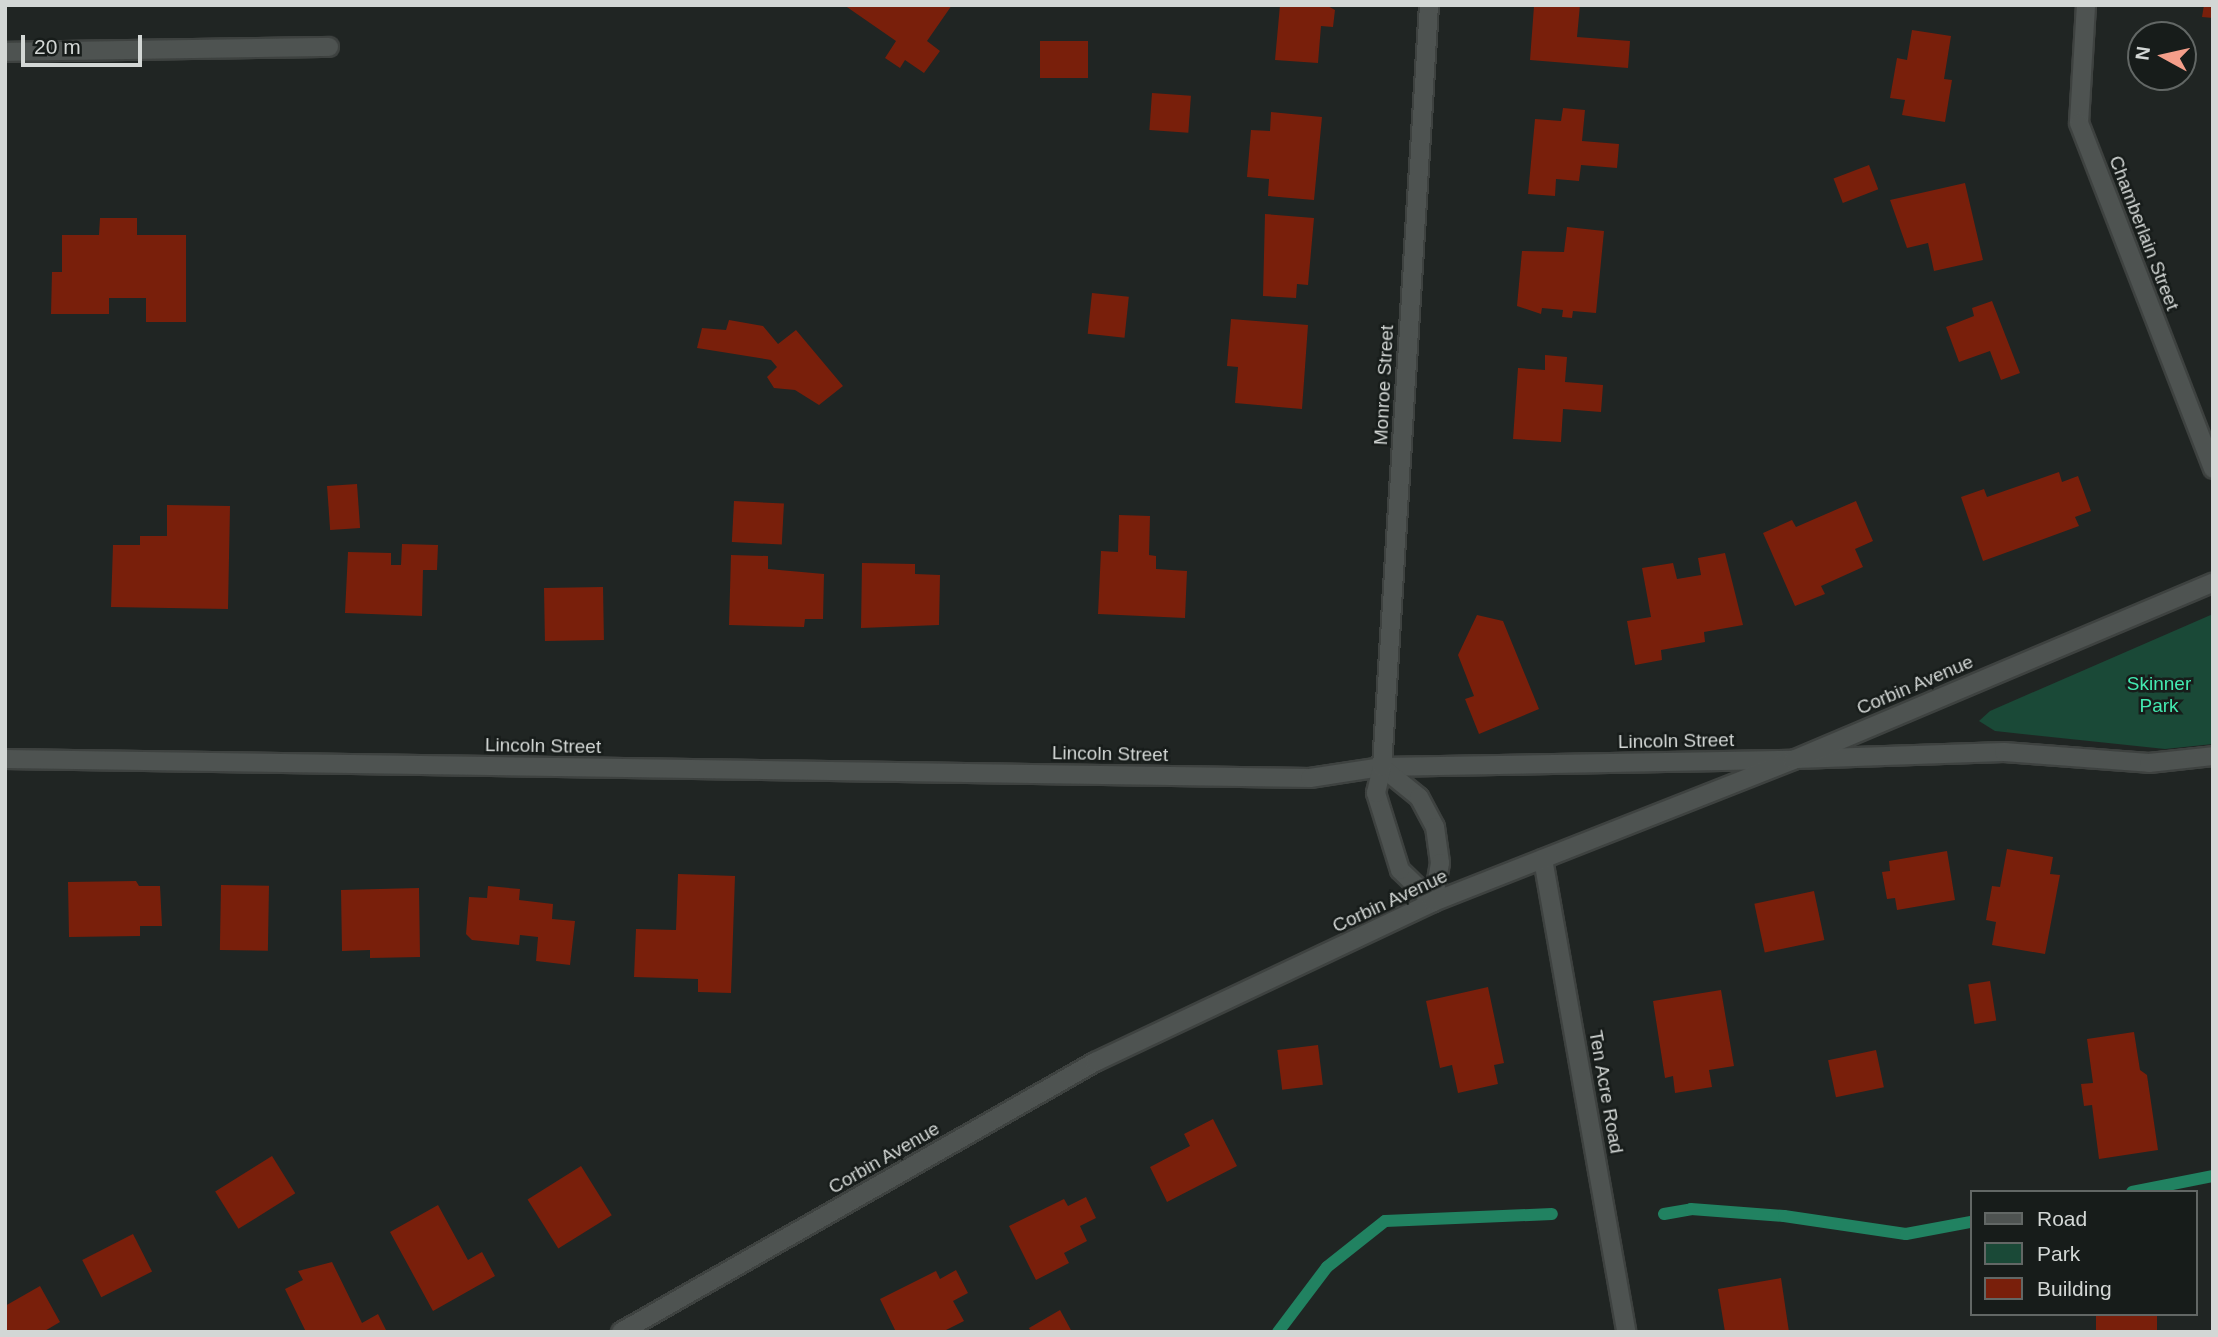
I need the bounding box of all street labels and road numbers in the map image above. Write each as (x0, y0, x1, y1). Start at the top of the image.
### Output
street label: Chamberlain Street (2104, 153, 2184, 313)
street label: Monroe Street (1369, 324, 1399, 446)
street label: Corbin Avenue (1853, 650, 1977, 720)
street label: Lincoln Street (1618, 729, 1734, 753)
street label: Lincoln Street (485, 734, 601, 758)
street label: Lincoln Street (1052, 742, 1168, 766)
street label: Corbin Avenue (1328, 864, 1452, 938)
street label: Ten Acre Road (1584, 1028, 1628, 1156)
street label: Corbin Avenue (824, 1117, 944, 1199)

